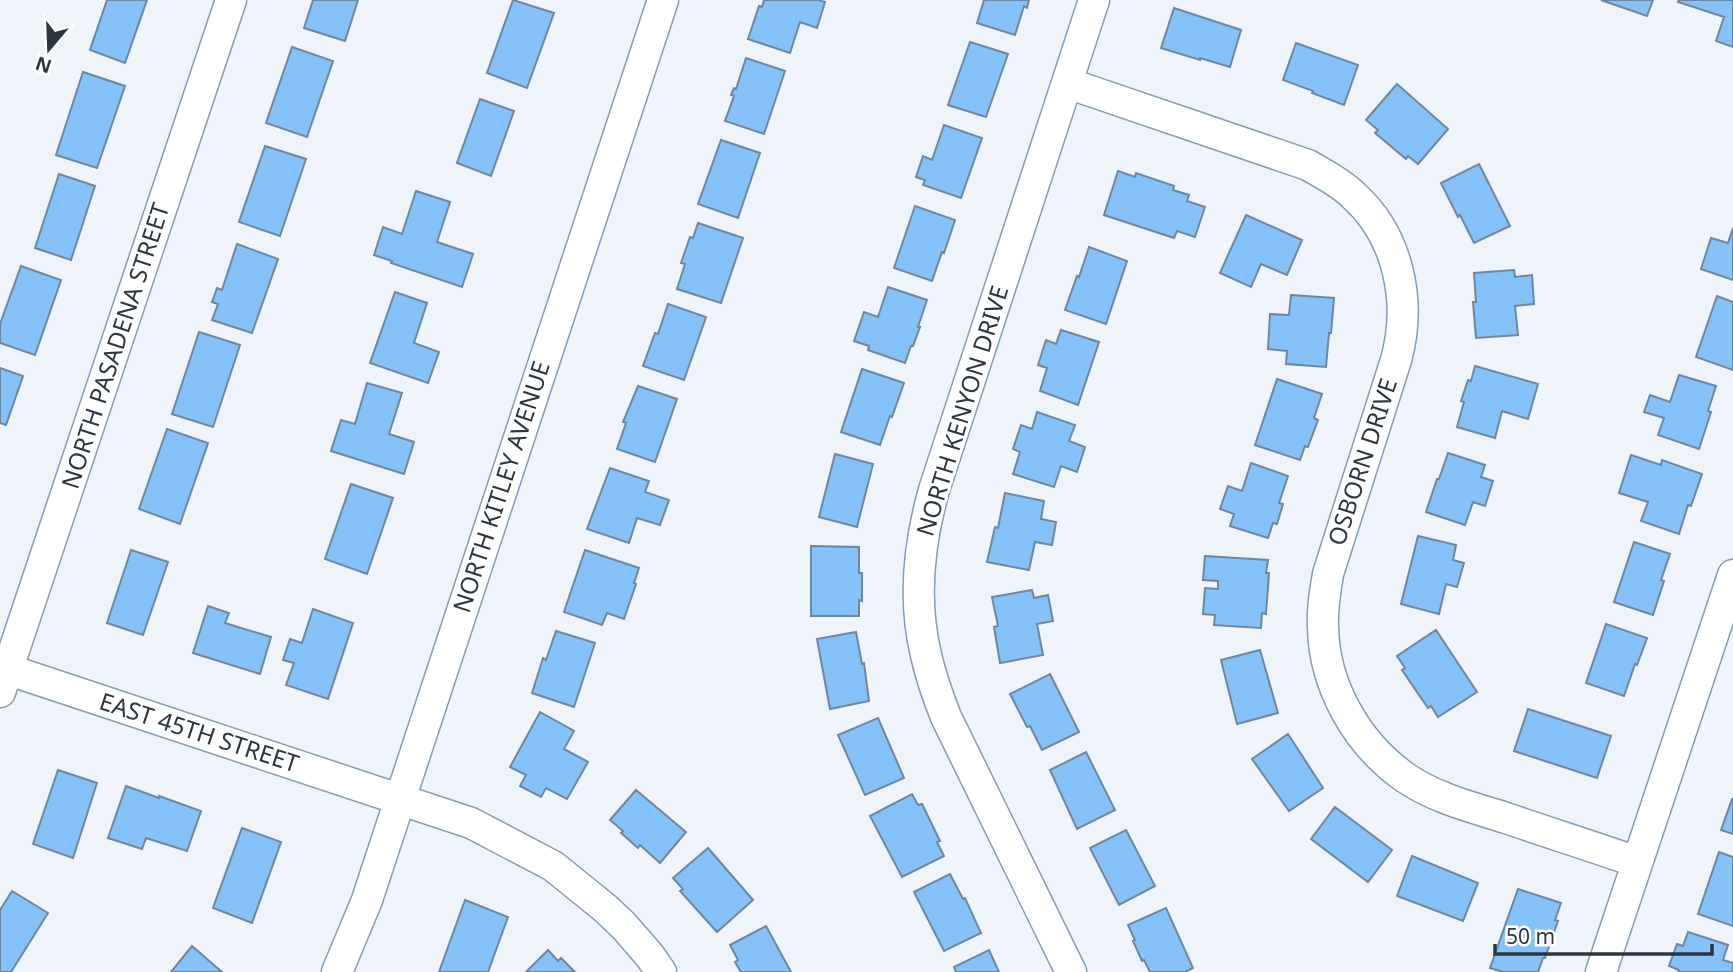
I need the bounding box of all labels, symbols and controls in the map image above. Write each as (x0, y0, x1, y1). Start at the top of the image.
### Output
north arrow (14, 14, 84, 84)
text: N (32, 50, 55, 80)
street label: NORTH PASADENA STREET (53, 198, 177, 493)
street label: NORTH KENYON DRIVE (908, 281, 1015, 540)
street label: NORTH KITLEY AVENUE (444, 357, 557, 617)
street label: OSBORN DRIVE (1319, 374, 1404, 549)
street label: EAST 45TH STREET (96, 684, 304, 780)
scale bar (1495, 912, 1712, 956)
text: 50 m (1506, 922, 1555, 950)

